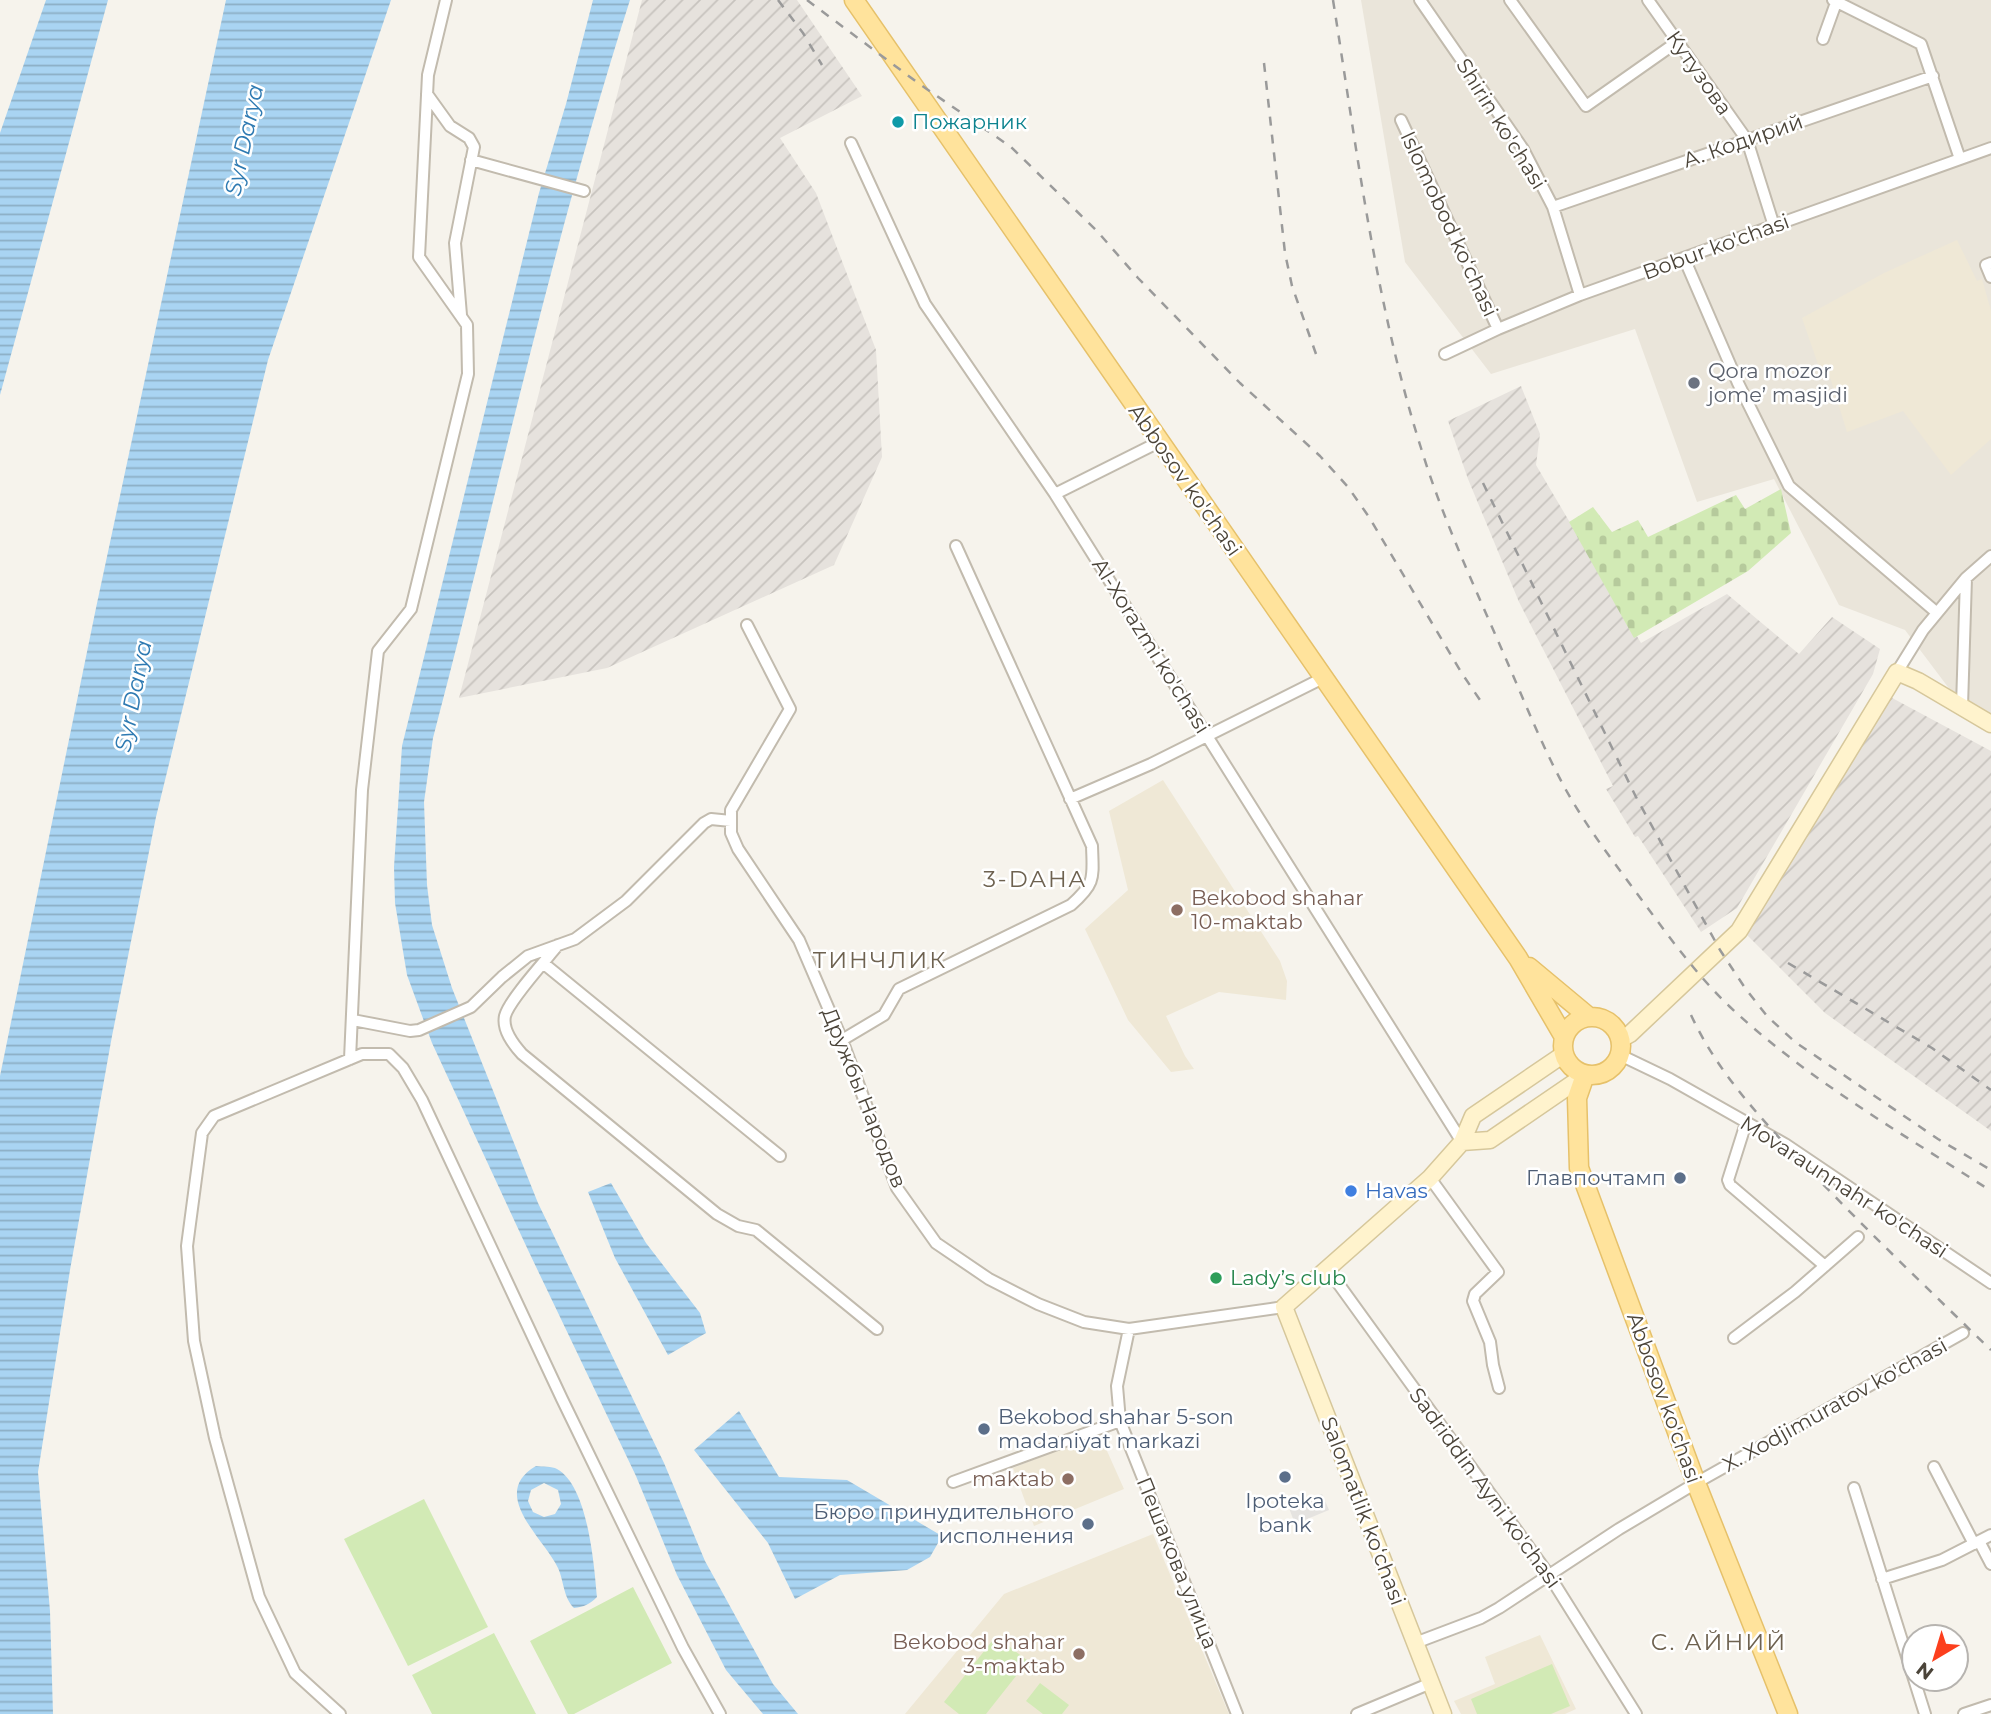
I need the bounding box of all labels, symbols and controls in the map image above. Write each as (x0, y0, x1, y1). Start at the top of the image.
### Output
street label: Кутузова (1661, 26, 1738, 120)
street label: Shirin ko'chasi (1451, 54, 1552, 194)
water label: Syr Darya (219, 82, 269, 198)
street label: А. Кодирий (1680, 108, 1806, 173)
place label: Пожарник (912, 109, 1027, 134)
marker: Пожарник (890, 114, 906, 130)
street label: Islomobod koʻchasi (1395, 127, 1503, 321)
street label: Bobur ko'chasi (1639, 208, 1793, 285)
place label: Qora mozor jome’ masjidi (1706, 358, 1848, 407)
marker: Qora mozor jome’ masjidi (1686, 375, 1702, 391)
street label: Abbosov ko'chasi (1124, 399, 1247, 560)
street label: Al-Xorazmi ko'chasi (1087, 554, 1216, 738)
water label: Syr Darya (108, 638, 158, 754)
district label: 3-DAHA (983, 865, 1087, 893)
place label: Bekobod shahar 10-maktab (1191, 885, 1364, 934)
marker: Bekobod shahar 10-maktab (1169, 902, 1185, 918)
district label: ТИНЧЛИК (813, 946, 947, 974)
street label: Дружбы Народов (817, 1004, 912, 1192)
street label: Movaraunnahr ko'chasi (1736, 1110, 1953, 1263)
place label: Главпочтамп (1526, 1165, 1666, 1190)
marker: Главпочтамп (1672, 1170, 1688, 1186)
place label: Havas (1365, 1178, 1428, 1203)
marker: Havas (1343, 1183, 1359, 1199)
place label: Lady’s club (1230, 1265, 1346, 1290)
marker: Lady’s club (1208, 1270, 1224, 1286)
street label: Abbosov ko'chasi (1622, 1309, 1707, 1487)
street label: X. Xodjimuratov ko'chasi (1718, 1332, 1951, 1477)
street label: Sadriddin Ayni ko'chasi (1404, 1383, 1567, 1593)
place label: Bekobod shahar 5-son madaniyat markazi (998, 1404, 1234, 1453)
street label: Salomatlik ko‘chasi (1316, 1413, 1411, 1609)
marker: Bekobod shahar 5-son madaniyat markazi (976, 1421, 992, 1437)
place label: maktab (972, 1466, 1054, 1491)
marker: Ipoteka bank (1277, 1469, 1293, 1485)
marker: maktab (1060, 1471, 1076, 1487)
street label: Пешакова улица (1132, 1473, 1223, 1652)
place label: Ipoteka bank (1245, 1488, 1325, 1537)
place label: Бюро принудительного исполнения (813, 1499, 1074, 1548)
marker: Бюро принудительного исполнения (1080, 1516, 1096, 1532)
north arrow (1900, 1623, 1970, 1693)
district label: С. АЙНИЙ (1651, 1628, 1787, 1656)
place label: Bekobod shahar 3-maktab (892, 1629, 1065, 1678)
marker: Bekobod shahar 3-maktab (1071, 1646, 1087, 1662)
text: N (1912, 1657, 1938, 1685)

